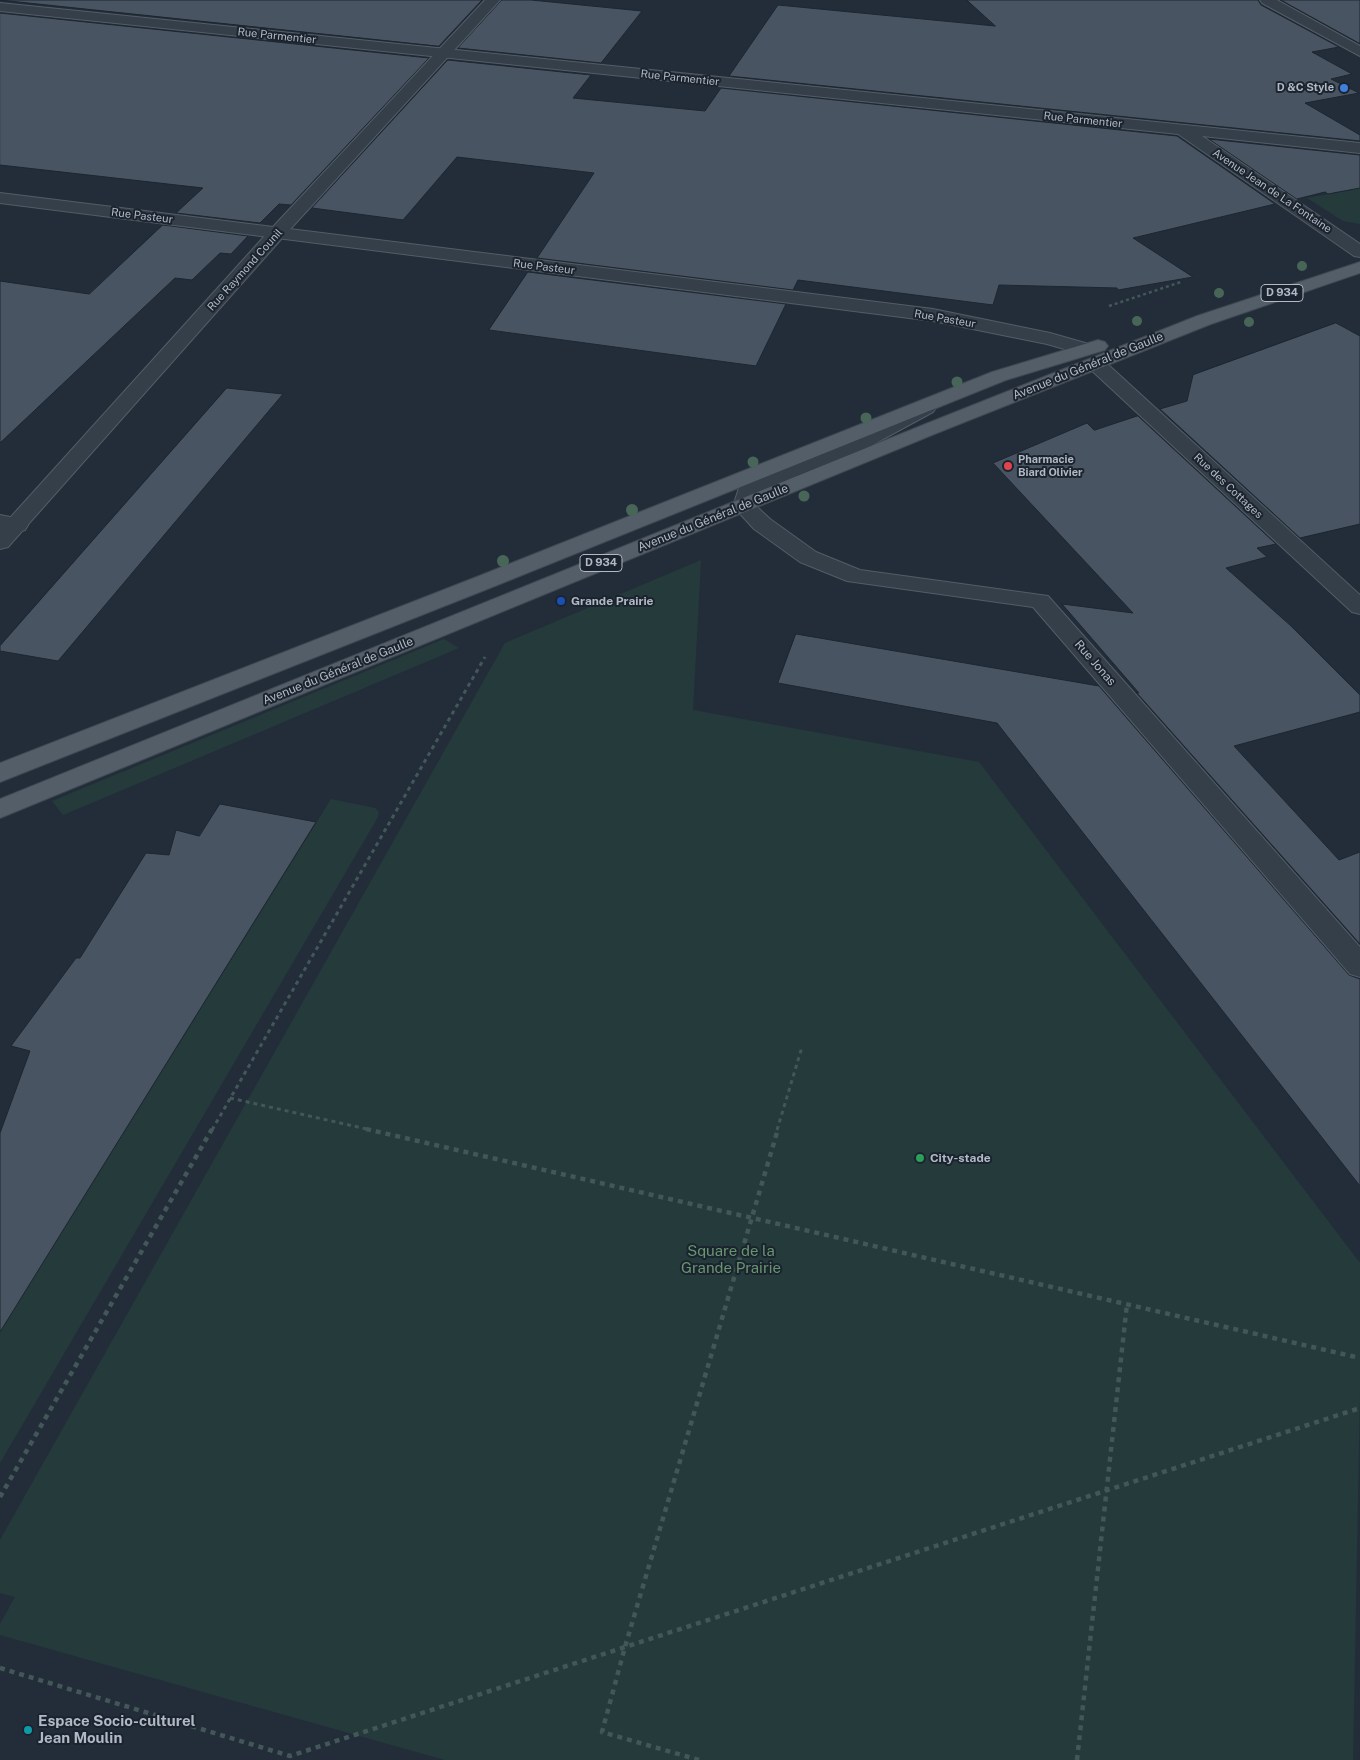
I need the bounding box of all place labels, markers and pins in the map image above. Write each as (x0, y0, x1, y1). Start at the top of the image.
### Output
place label: D &C Style (1277, 81, 1334, 95)
marker: D &C Style (1338, 82, 1350, 94)
place label: Pharmacie Biard Olivier (1018, 453, 1083, 479)
marker: Pharmacie Biard Olivier (1002, 460, 1014, 472)
place label: Grande Prairie (571, 594, 654, 608)
marker: Grande Prairie (555, 595, 567, 607)
place label: City-stade (930, 1151, 991, 1165)
marker: City-stade (914, 1152, 926, 1164)
place label: Espace Socio-culturel Jean Moulin (38, 1712, 195, 1747)
marker: Espace Socio-culturel Jean Moulin (22, 1724, 34, 1736)

